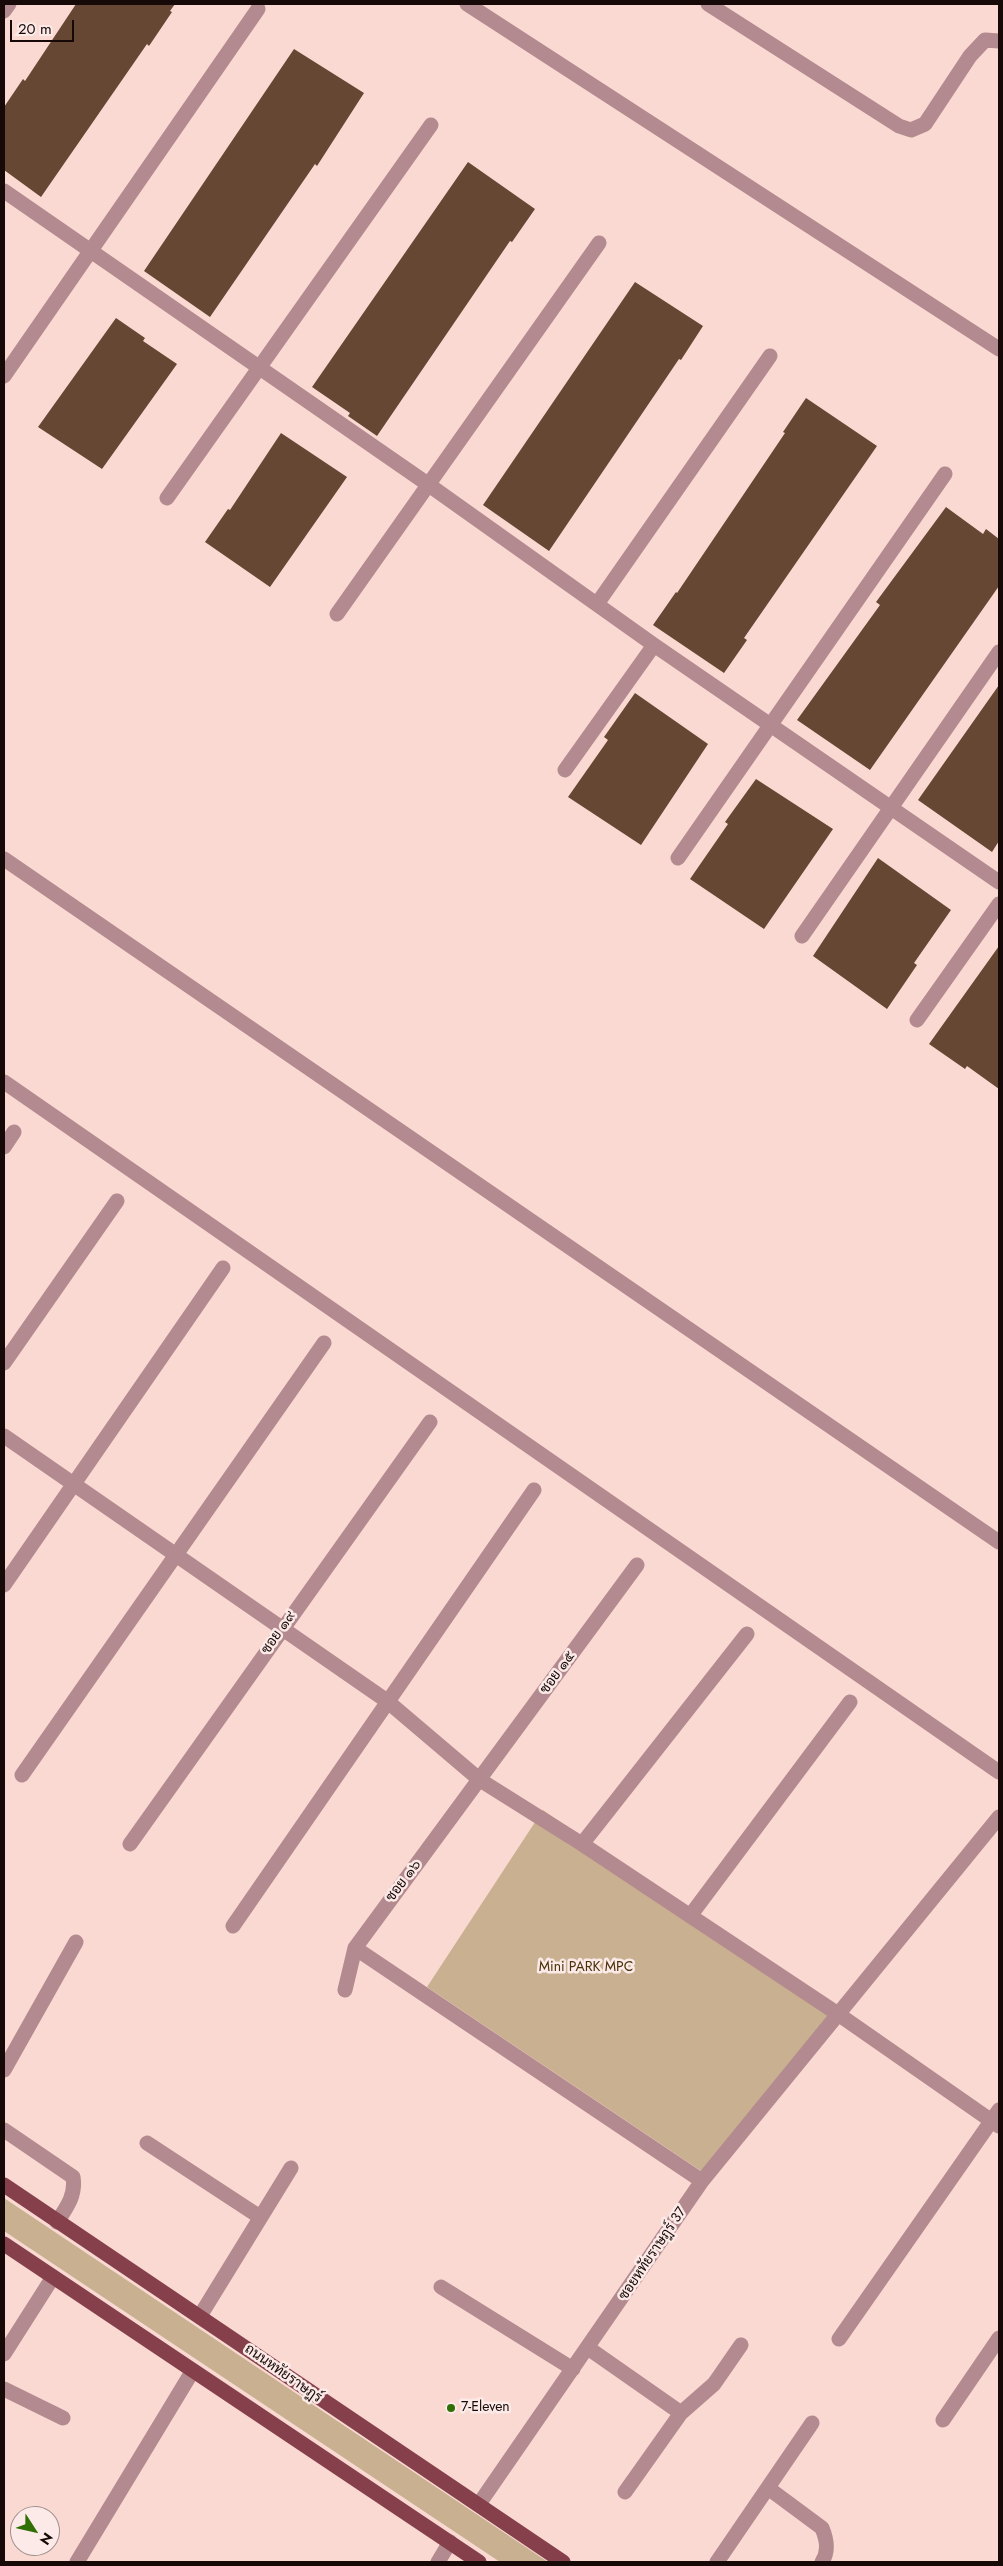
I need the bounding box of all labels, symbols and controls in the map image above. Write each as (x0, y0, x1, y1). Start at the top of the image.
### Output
scale bar (12, 10, 76, 42)
text: 20 m (18, 18, 52, 40)
street label: ซอย ๑๙ (258, 1608, 300, 1658)
street label: ซอย ๑๕ (537, 1649, 579, 1697)
street label: ซอย ๑๖ (383, 1857, 425, 1905)
park label: Mini PARK MPC (539, 1960, 633, 1976)
street label: ซอยหทัยราษฎร์ 37 (616, 2204, 690, 2304)
street label: ถนนหทัยราษฎร์ (241, 2341, 325, 2407)
place label: 7-Eleven (461, 2400, 510, 2416)
marker: 7-Eleven (445, 2402, 457, 2414)
north arrow (10, 2506, 60, 2556)
text: N (35, 2529, 58, 2549)

